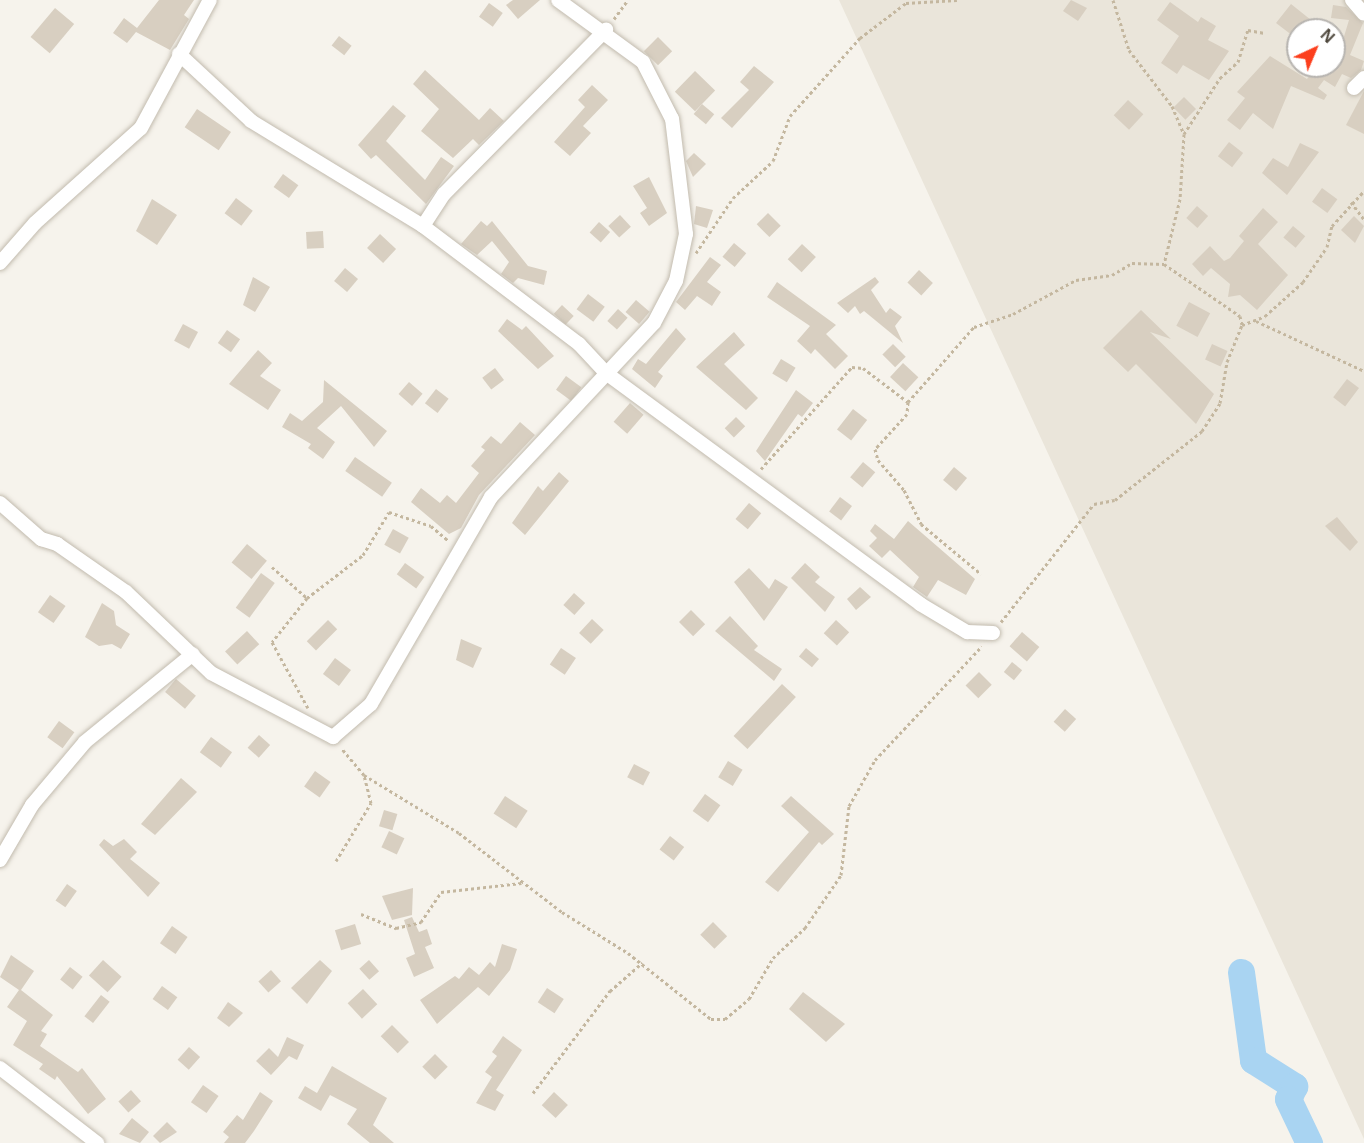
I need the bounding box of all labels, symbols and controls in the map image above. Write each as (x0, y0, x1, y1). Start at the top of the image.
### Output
north arrow (1286, 18, 1346, 78)
text: N (1317, 26, 1338, 46)

